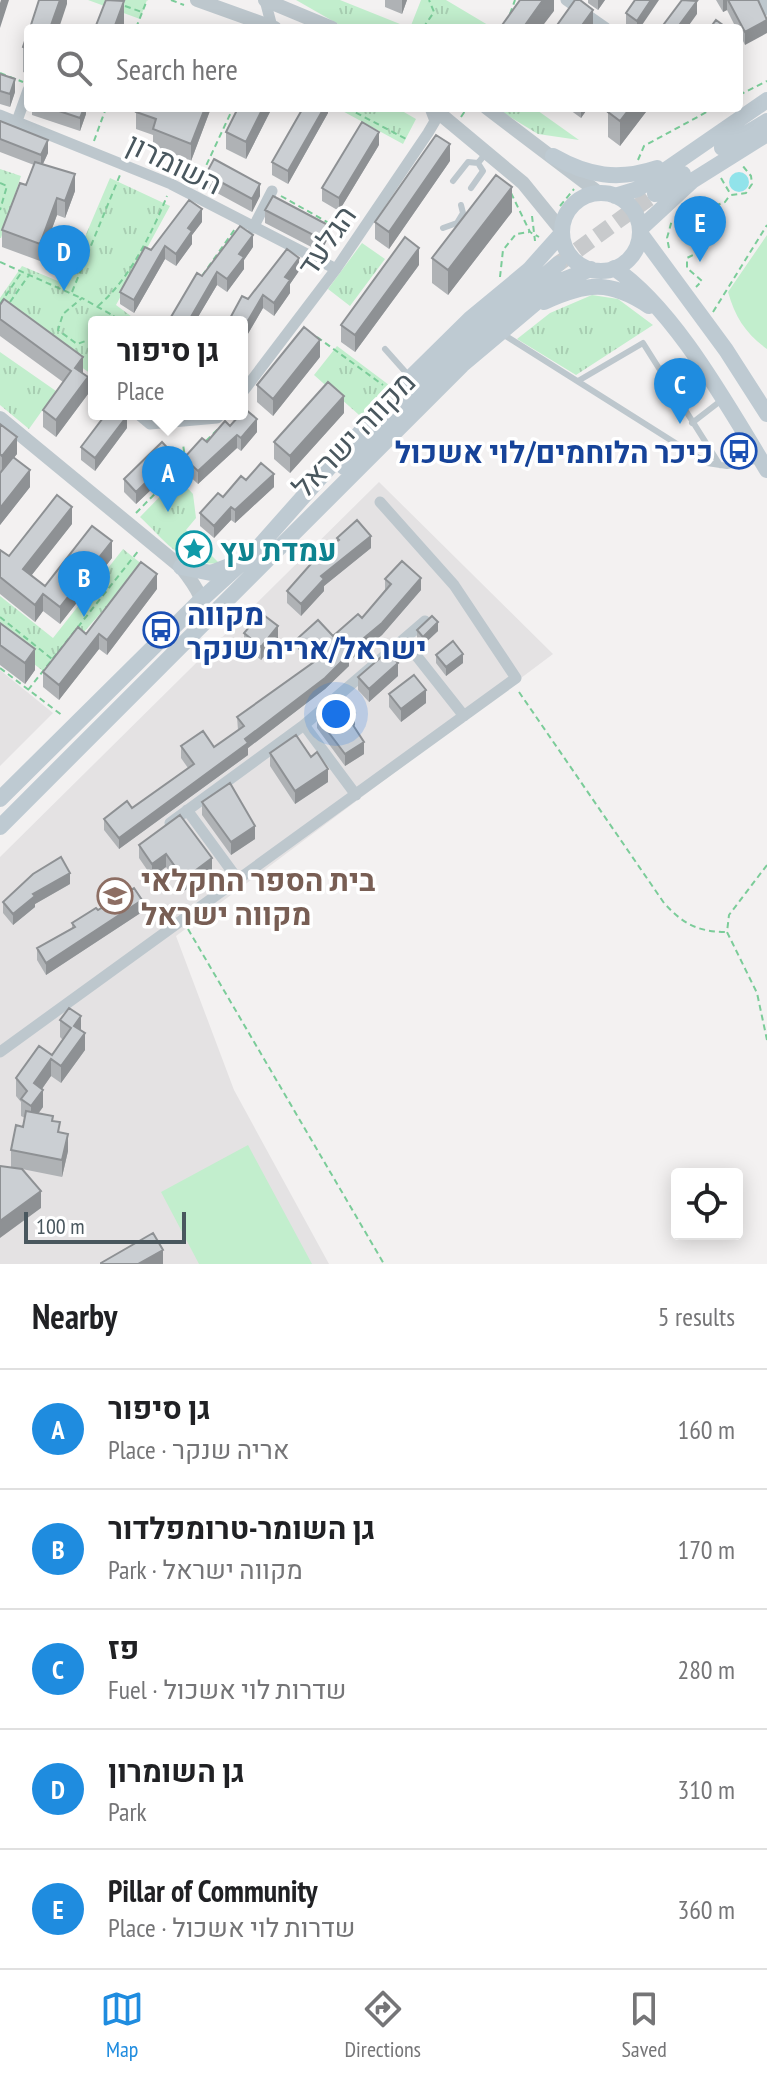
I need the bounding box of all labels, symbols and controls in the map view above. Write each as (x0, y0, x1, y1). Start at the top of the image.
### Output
search box (24, 24, 743, 112)
icon: search (52, 46, 96, 90)
text: Search here (116, 49, 238, 88)
street label: השומרון (121, 123, 229, 203)
pin: E (674, 196, 726, 262)
street label: הגלעד (288, 197, 364, 283)
pin: D (38, 225, 90, 291)
popup (88, 316, 248, 420)
text: גן סיפור (117, 330, 219, 369)
pin: C (654, 358, 706, 424)
street label: מקווה ישראל (283, 362, 423, 506)
text: Place (117, 374, 164, 407)
place label: כיכר הלוחמים/לוי אשכול (395, 432, 713, 471)
bus stop icon: כיכר הלוחמים/לוי אשכול (720, 432, 758, 470)
pin: A (142, 446, 194, 512)
place icon: עמדת עץ (175, 530, 213, 568)
place label: עמדת עץ (220, 530, 337, 569)
pin: B (58, 551, 110, 617)
place label: מקווה ישראל/אריה שנקר (187, 594, 427, 667)
bus stop icon: מקווה ישראל/אריה שנקר (142, 611, 180, 649)
your location (316, 694, 356, 734)
place label: בית הספר החקלאי מקווה ישראל (141, 860, 375, 933)
school or university icon: בית הספר החקלאי מקווה ישראל (96, 877, 134, 915)
map controls (671, 1168, 743, 1240)
button: locate (671, 1168, 743, 1240)
scale bar (24, 1208, 186, 1244)
text: 100 m (36, 1212, 85, 1240)
text: Nearby (32, 1294, 117, 1338)
text: 5 results (658, 1300, 735, 1333)
text: גן סיפור (108, 1388, 211, 1427)
text: A (51, 1413, 65, 1446)
text: 160 m (677, 1413, 735, 1446)
text: Place · אריה שנקר (108, 1433, 289, 1466)
text: גן השומר-טרומפלדור (108, 1508, 375, 1547)
text: B (52, 1533, 64, 1566)
text: 170 m (677, 1533, 735, 1566)
text: Park · מקווה ישראל (108, 1553, 303, 1586)
text: פז (108, 1628, 139, 1667)
text: C (52, 1653, 64, 1686)
text: 280 m (677, 1653, 735, 1686)
text: Fuel · שדרות לוי אשכול (108, 1673, 346, 1706)
text: גן השומרון (108, 1751, 245, 1790)
text: D (51, 1773, 65, 1806)
text: 310 m (677, 1773, 735, 1806)
text: Park (108, 1795, 147, 1828)
text: Pillar of Community (108, 1871, 318, 1910)
text: E (52, 1893, 64, 1926)
text: 360 m (677, 1893, 735, 1926)
text: Place · שדרות לוי אשכול (108, 1911, 355, 1944)
tab: Map (100, 1987, 144, 2063)
tab: Directions (345, 1987, 421, 2063)
tab: Saved (621, 1987, 667, 2063)

